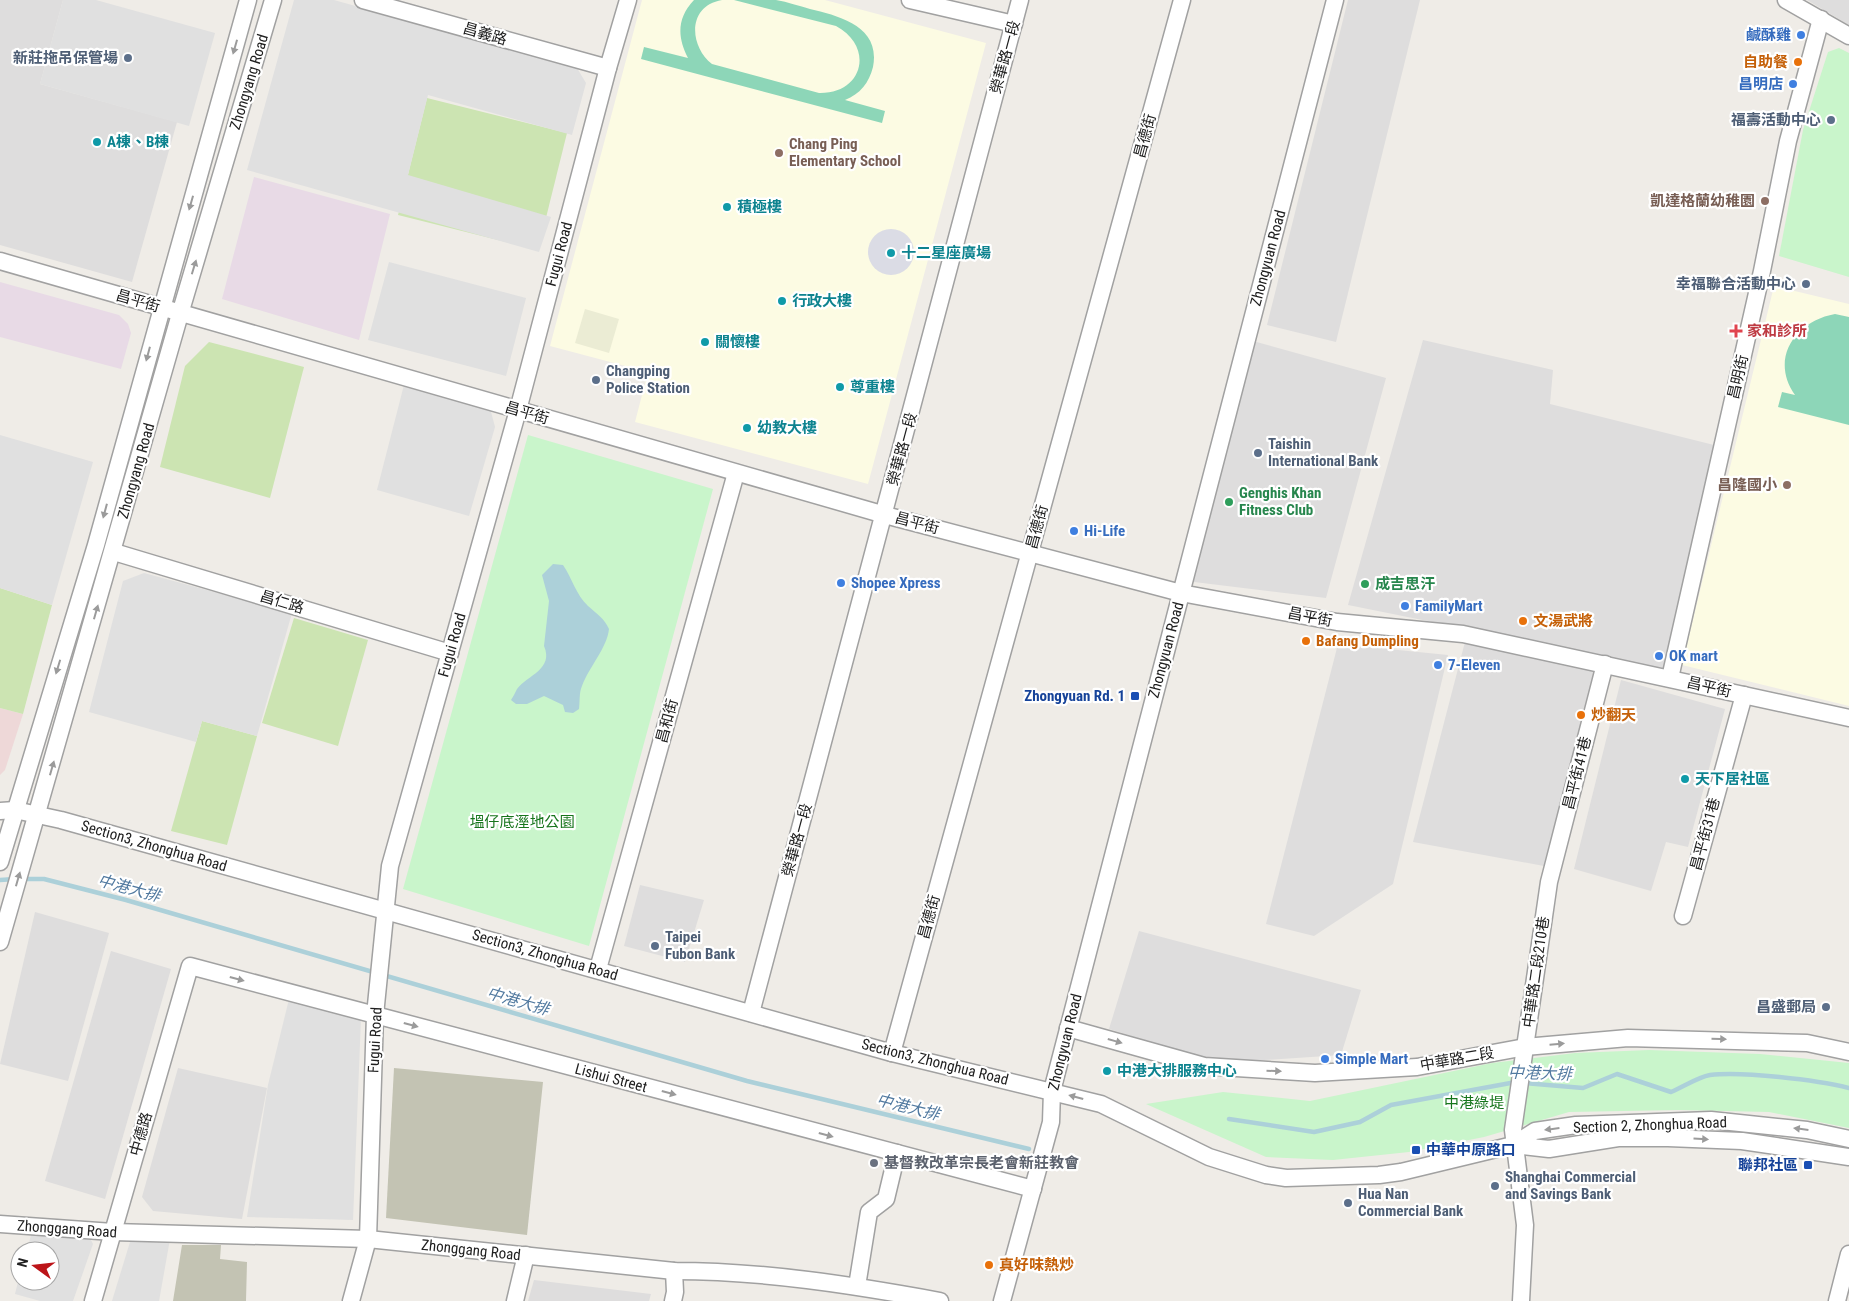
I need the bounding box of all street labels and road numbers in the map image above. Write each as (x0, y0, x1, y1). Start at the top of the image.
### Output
street label: 榮華路一段 (987, 18, 1023, 96)
street label: 昌義路 (461, 19, 509, 49)
street label: Zhongyang Road (226, 32, 272, 132)
street label: 昌德街 (1130, 112, 1160, 160)
street label: Zhongyuan Road (1247, 208, 1289, 308)
street label: Fugui Road (542, 220, 576, 288)
street label: 昌平街 (114, 286, 162, 316)
street label: 昌明街 (1724, 353, 1752, 401)
street label: 昌平街 (503, 398, 551, 428)
street label: 榮華路一段 (884, 410, 920, 488)
street label: Zhongyang Road (114, 421, 158, 521)
street label: 昌德街 (1022, 503, 1052, 551)
street label: 昌平街 (893, 508, 941, 538)
street label: 昌仁路 (258, 587, 306, 617)
street label: Zhongyuan Road (1145, 600, 1187, 700)
street label: 昌平街 (1286, 604, 1334, 630)
street label: Fugui Road (434, 611, 470, 679)
street label: 昌平街 (1685, 673, 1733, 701)
street label: 昌和街 (652, 697, 682, 745)
street label: 昌平街41巷 (1559, 735, 1595, 811)
street label: 昌平街31巷 (1687, 796, 1723, 872)
street label: 榮華路一段 (779, 801, 815, 879)
street label: Section3, Zhonghua Road (79, 817, 229, 875)
street label: 昌德街 (914, 893, 944, 941)
street label: 中華路二段210巷 (1519, 915, 1553, 1029)
street label: Section3, Zhonghua Road (470, 926, 620, 984)
street label: Zhongyuan Road (1044, 992, 1086, 1092)
street label: Fugui Road (364, 1007, 386, 1073)
street label: Section3, Zhonghua Road (860, 1035, 1010, 1089)
street label: 中華路二段 (1418, 1044, 1496, 1074)
street label: Lishui Street (573, 1060, 649, 1096)
street label: 中德路 (126, 1110, 156, 1158)
street label: Section 2, Zhonghua Road (1573, 1113, 1727, 1137)
street label: Zhonggang Road (16, 1217, 118, 1241)
street label: Zhonggang Road (420, 1236, 522, 1264)

